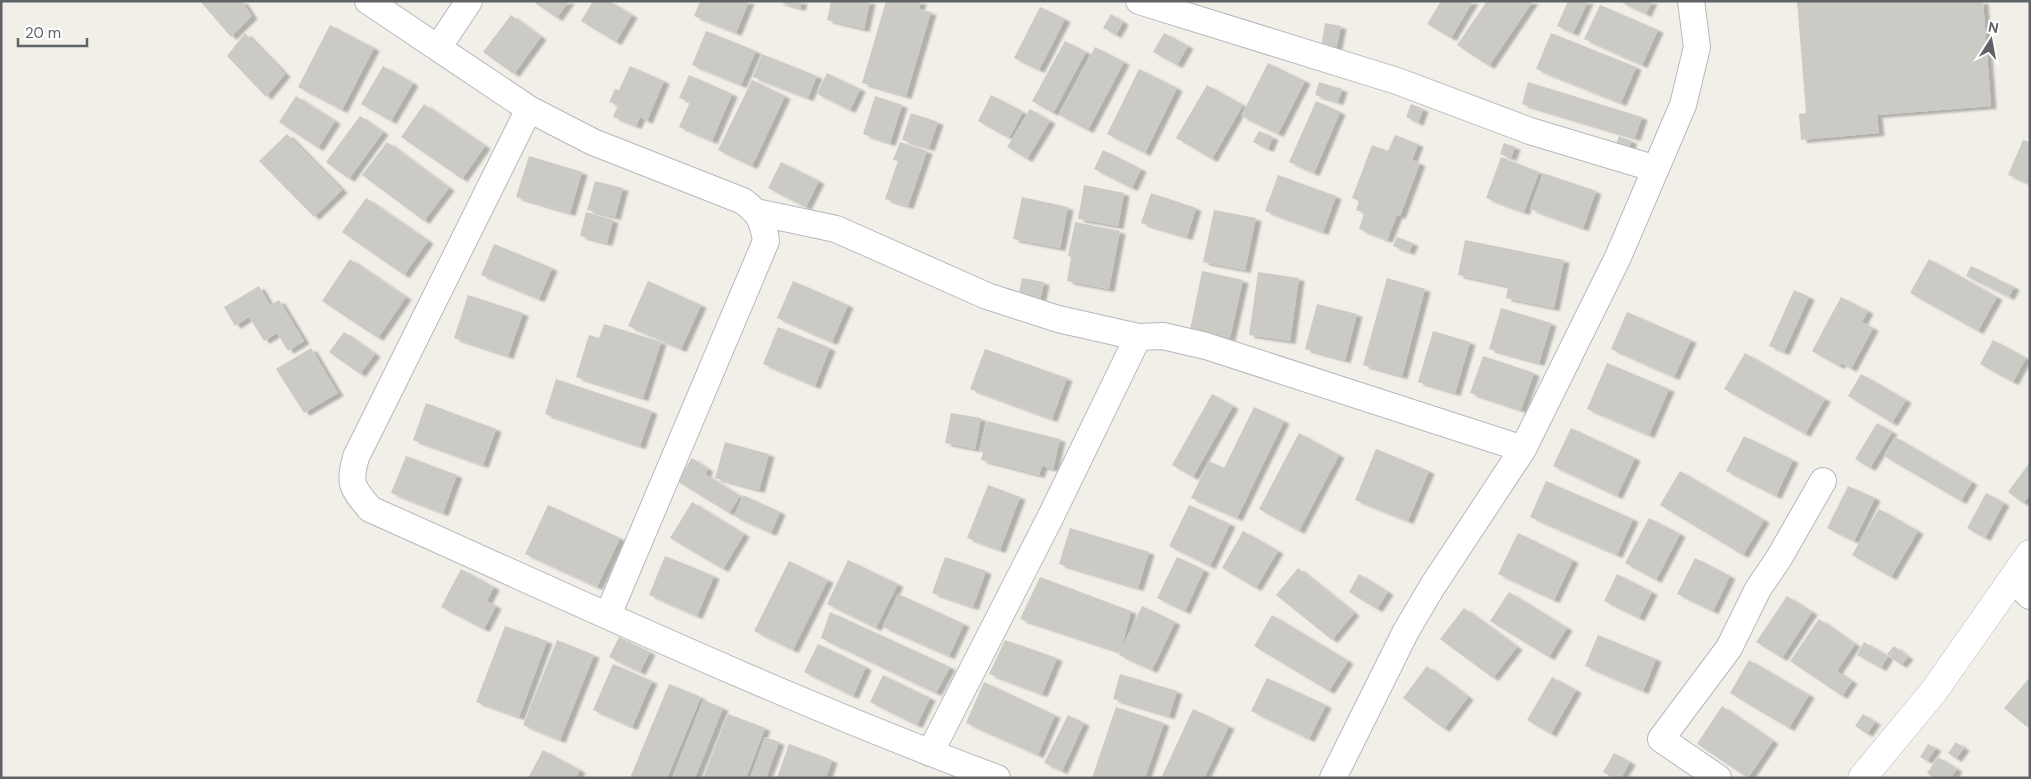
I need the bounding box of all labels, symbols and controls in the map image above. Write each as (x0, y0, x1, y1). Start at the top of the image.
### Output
scale bar (18, 15, 86, 47)
north arrow (1966, 15, 2016, 65)
text: N (1987, 17, 2000, 37)
text: 20 m (25, 23, 61, 43)

